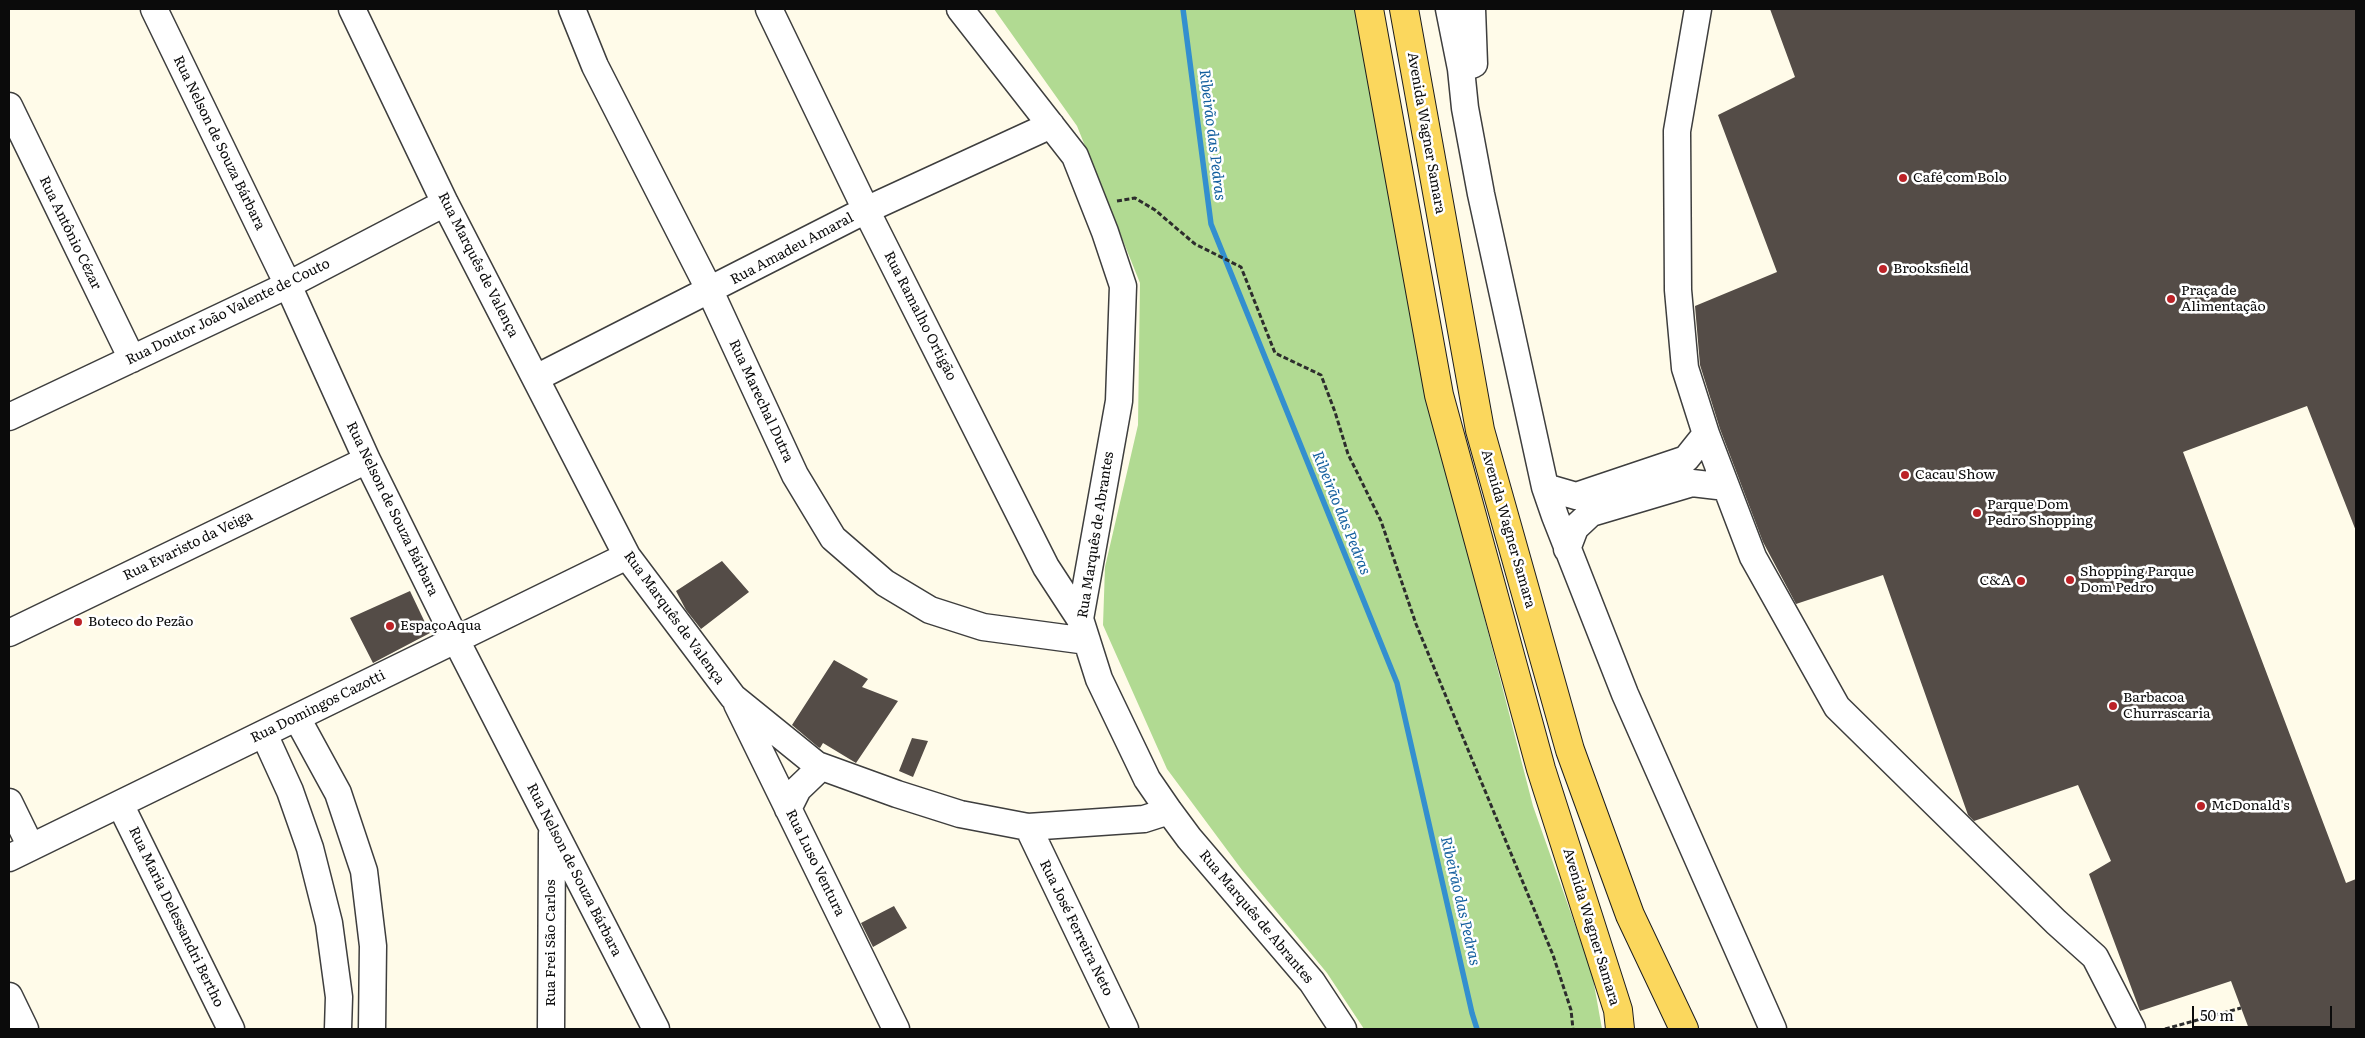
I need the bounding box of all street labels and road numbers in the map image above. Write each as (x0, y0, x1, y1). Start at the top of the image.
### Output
street label: Avenida Wagner Samara (1403, 51, 1449, 215)
street label: Rua Nelson de Souza Bárbara (169, 53, 269, 233)
street label: Rua Antônio Cézar (35, 174, 105, 292)
street label: Rua Marquês de Valença (434, 190, 522, 340)
street label: Rua Amadeu Amaral (728, 209, 856, 289)
street label: Rua Ramalho Ortigão (880, 248, 960, 384)
street label: Rua Doutor João Valente de Couto (123, 255, 333, 369)
street label: Rua Marechal Dutra (725, 337, 797, 465)
street label: Rua Nelson de Souza Bárbara (342, 419, 442, 599)
street label: Avenida Wagner Samara (1477, 448, 1539, 610)
street label: Rua Marquês de Abrantes (1075, 451, 1117, 619)
street label: Rua Evaristo da Veiga (121, 507, 255, 585)
street label: Rua Marquês de Valença (620, 548, 728, 688)
street label: Rua Domingos Cazotti (248, 667, 388, 747)
street label: Rua Nelson de Souza Bárbara (523, 781, 625, 959)
street label: Rua Luso Ventura (782, 807, 848, 919)
street label: Rua Maria Delessandri Bertho (125, 824, 227, 1010)
street label: Avenida Wagner Samara (1559, 846, 1623, 1008)
street label: Rua Marquês de Abrantes (1195, 847, 1317, 987)
street label: Rua José Ferreira Neto (1036, 857, 1116, 999)
street label: Rua Frei São Carlos (543, 879, 559, 1007)

